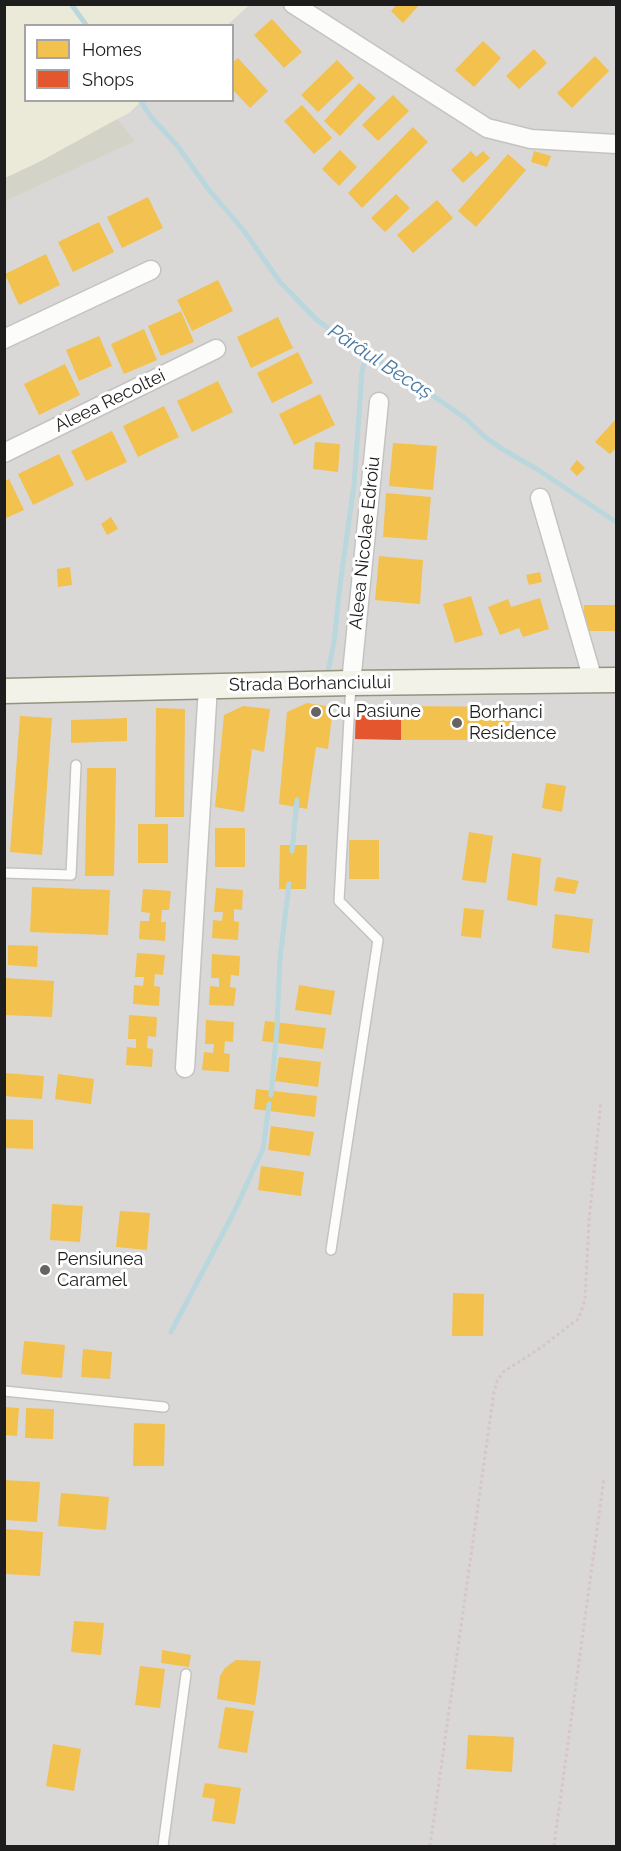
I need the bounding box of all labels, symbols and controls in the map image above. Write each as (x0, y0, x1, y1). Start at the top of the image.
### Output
legend (24, 24, 234, 102)
text: Homes (82, 39, 142, 60)
text: Shops (82, 69, 134, 90)
water label: Pârâul Becaș (323, 319, 437, 405)
street label: Aleea Recoltei (51, 365, 169, 437)
street label: Aleea Nicolae Edroiu (345, 455, 385, 631)
street label: Strada Borhanciului (229, 672, 391, 696)
place label: Cu Pasiune (328, 701, 421, 723)
place label: Borhanci Residence (469, 702, 556, 744)
marker: Cu Pasiune (309, 705, 323, 719)
marker: Borhanci Residence (450, 716, 464, 730)
place label: Pensiunea Caramel (57, 1249, 143, 1292)
marker: Pensiunea Caramel (38, 1263, 52, 1277)

